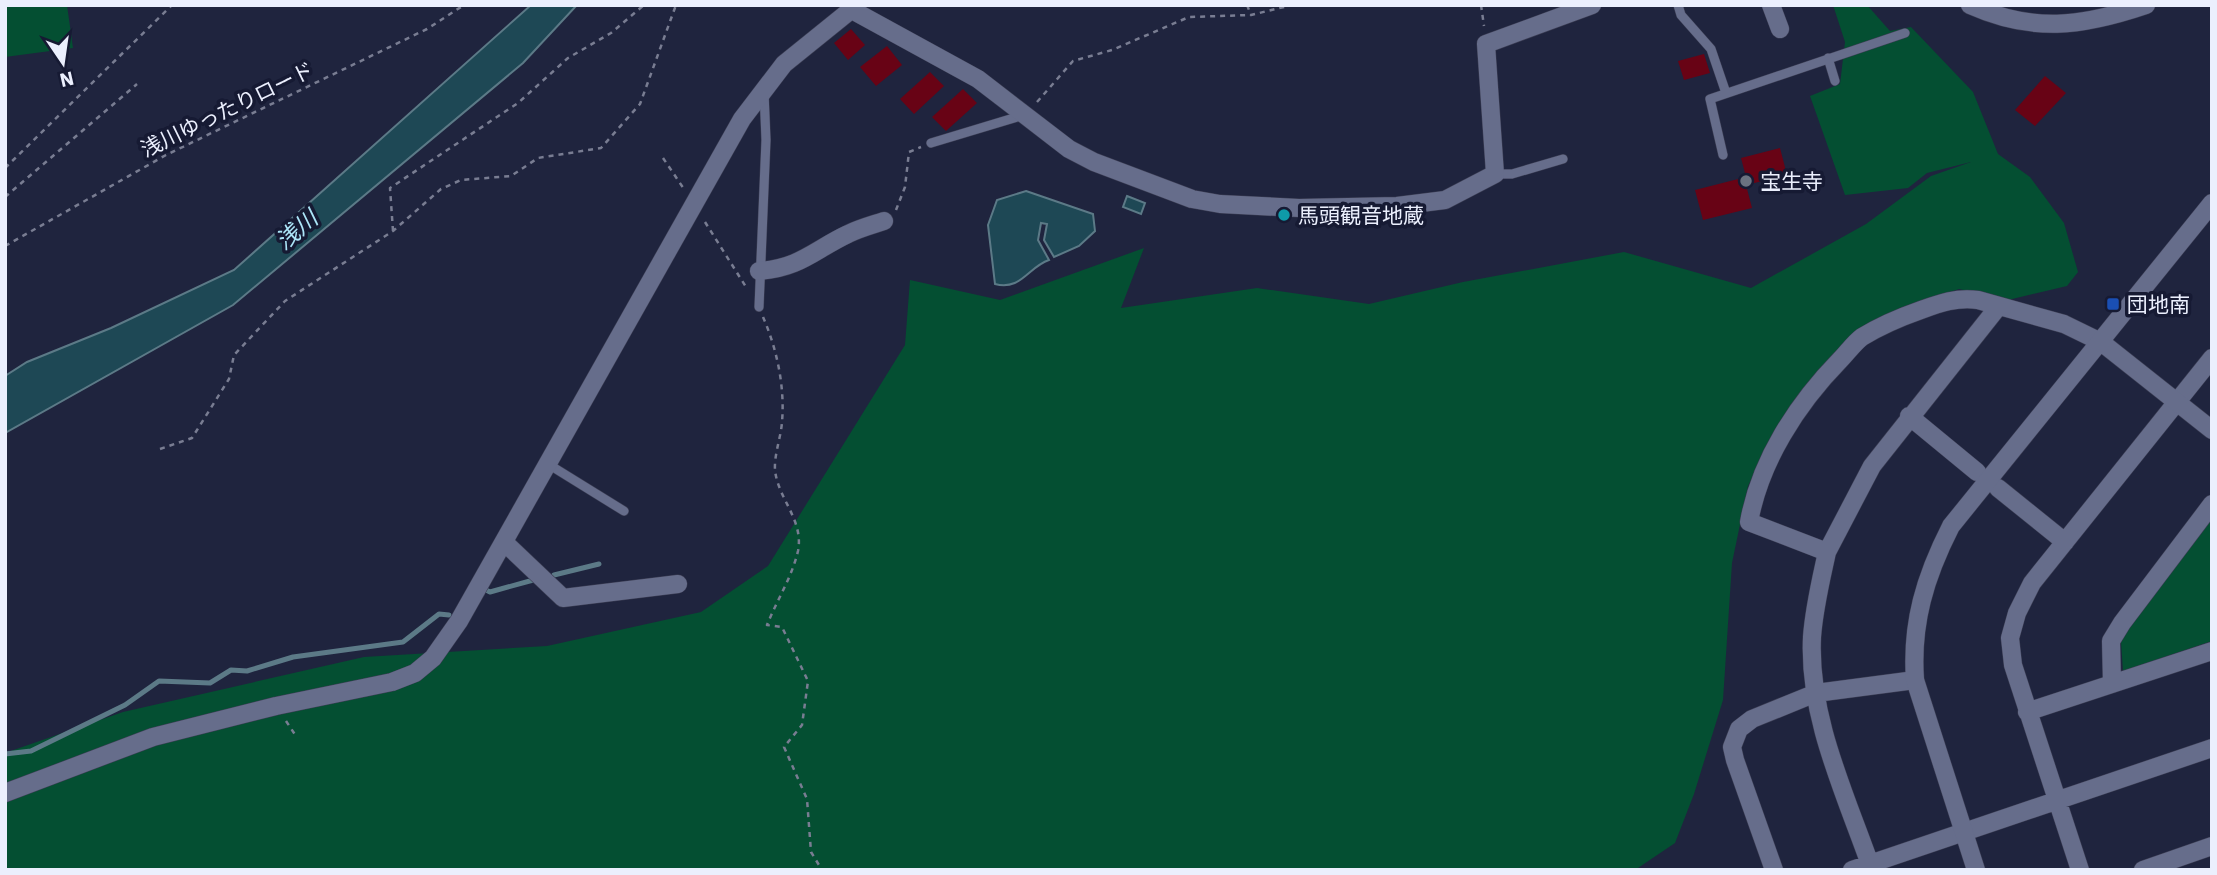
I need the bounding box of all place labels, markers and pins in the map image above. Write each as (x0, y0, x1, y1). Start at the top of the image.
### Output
place label: 宝生寺 (1760, 167, 1823, 195)
marker: 宝生寺 (1738, 173, 1754, 189)
place label: 馬頭観音地蔵 (1298, 201, 1424, 229)
marker: 馬頭観音地蔵 (1276, 207, 1292, 223)
place label: 団地南 (2127, 290, 2190, 318)
marker: 団地南 (2105, 296, 2121, 312)

